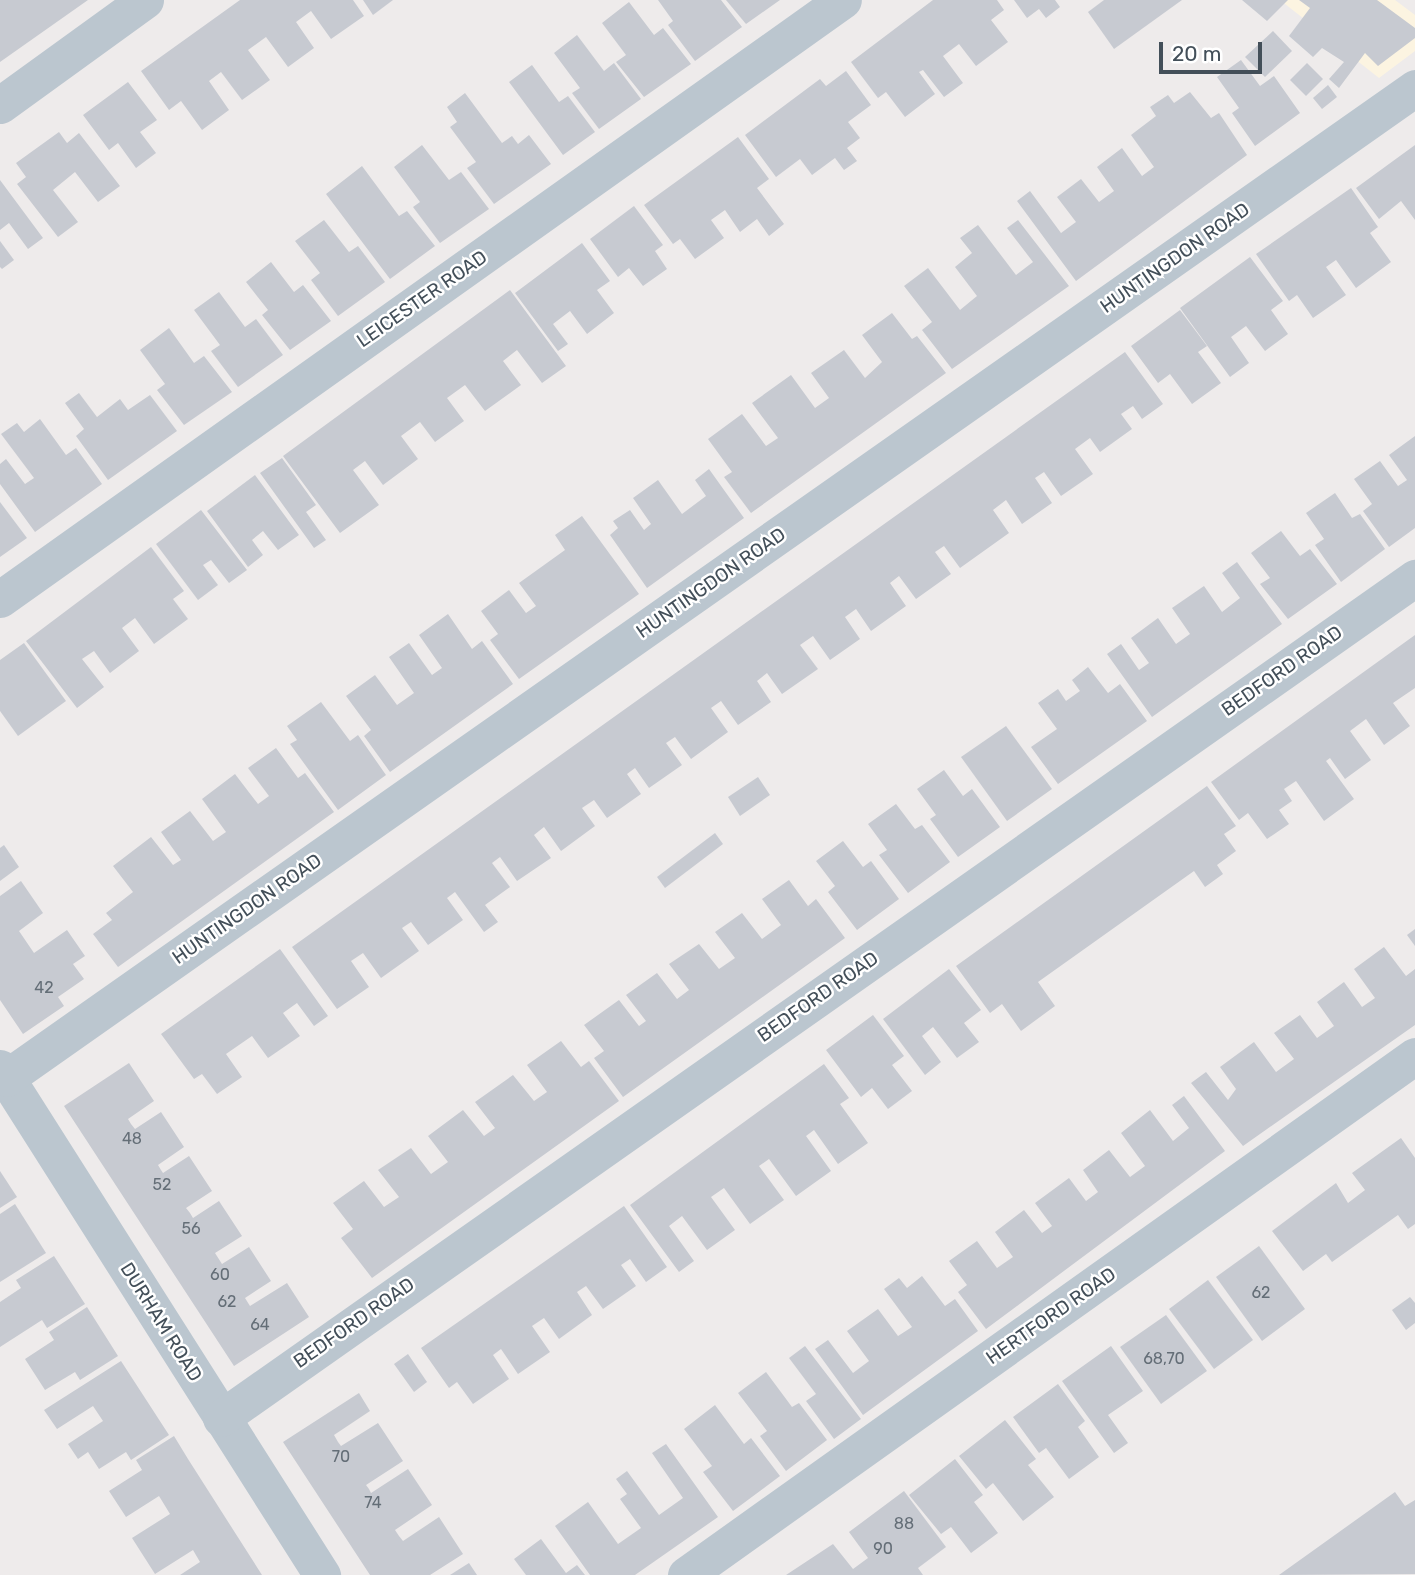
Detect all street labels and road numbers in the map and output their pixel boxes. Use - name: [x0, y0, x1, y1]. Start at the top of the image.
- street label: HUNTINGDON ROAD: [1096, 198, 1254, 318]
- street label: LEICESTER ROAD: [353, 246, 491, 352]
- street label: HUNTINGDON ROAD: [632, 523, 790, 643]
- street label: BEDFORD ROAD: [1217, 621, 1347, 721]
- street label: HUNTINGDON ROAD: [168, 849, 326, 969]
- street label: BEDFORD ROAD: [753, 947, 883, 1047]
- street label: DURHAM ROAD: [115, 1258, 207, 1386]
- street label: HERTFORD ROAD: [982, 1263, 1120, 1369]
- street label: BEDFORD ROAD: [289, 1273, 419, 1373]

